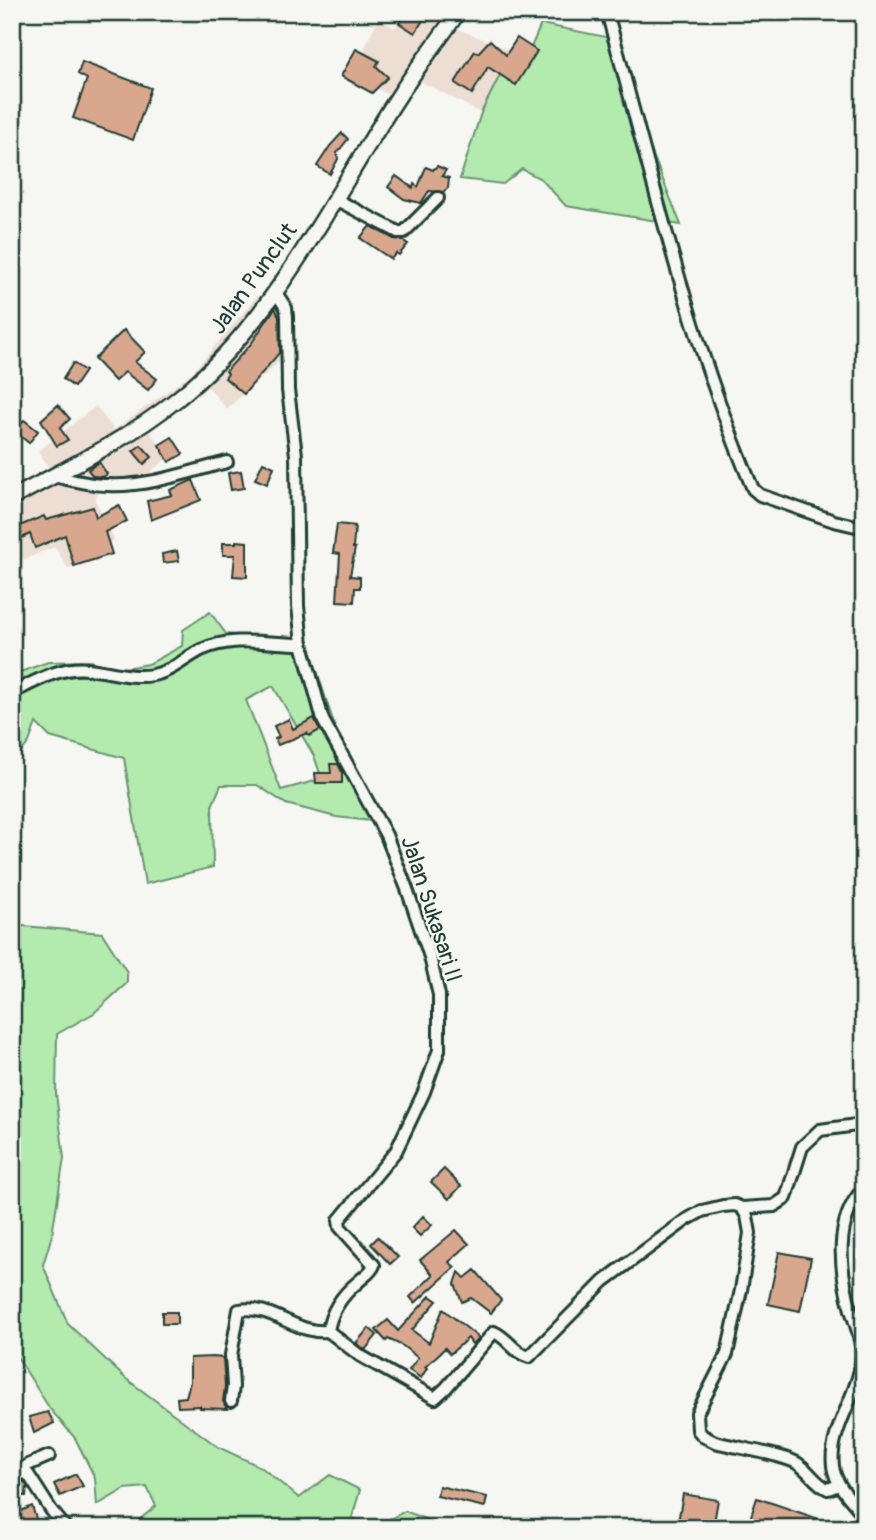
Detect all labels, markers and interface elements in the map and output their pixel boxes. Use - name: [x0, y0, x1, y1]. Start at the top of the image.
- street label: Jalan Punclut: [203, 216, 304, 340]
- street label: Jalan Sukasari II: [394, 833, 469, 986]

